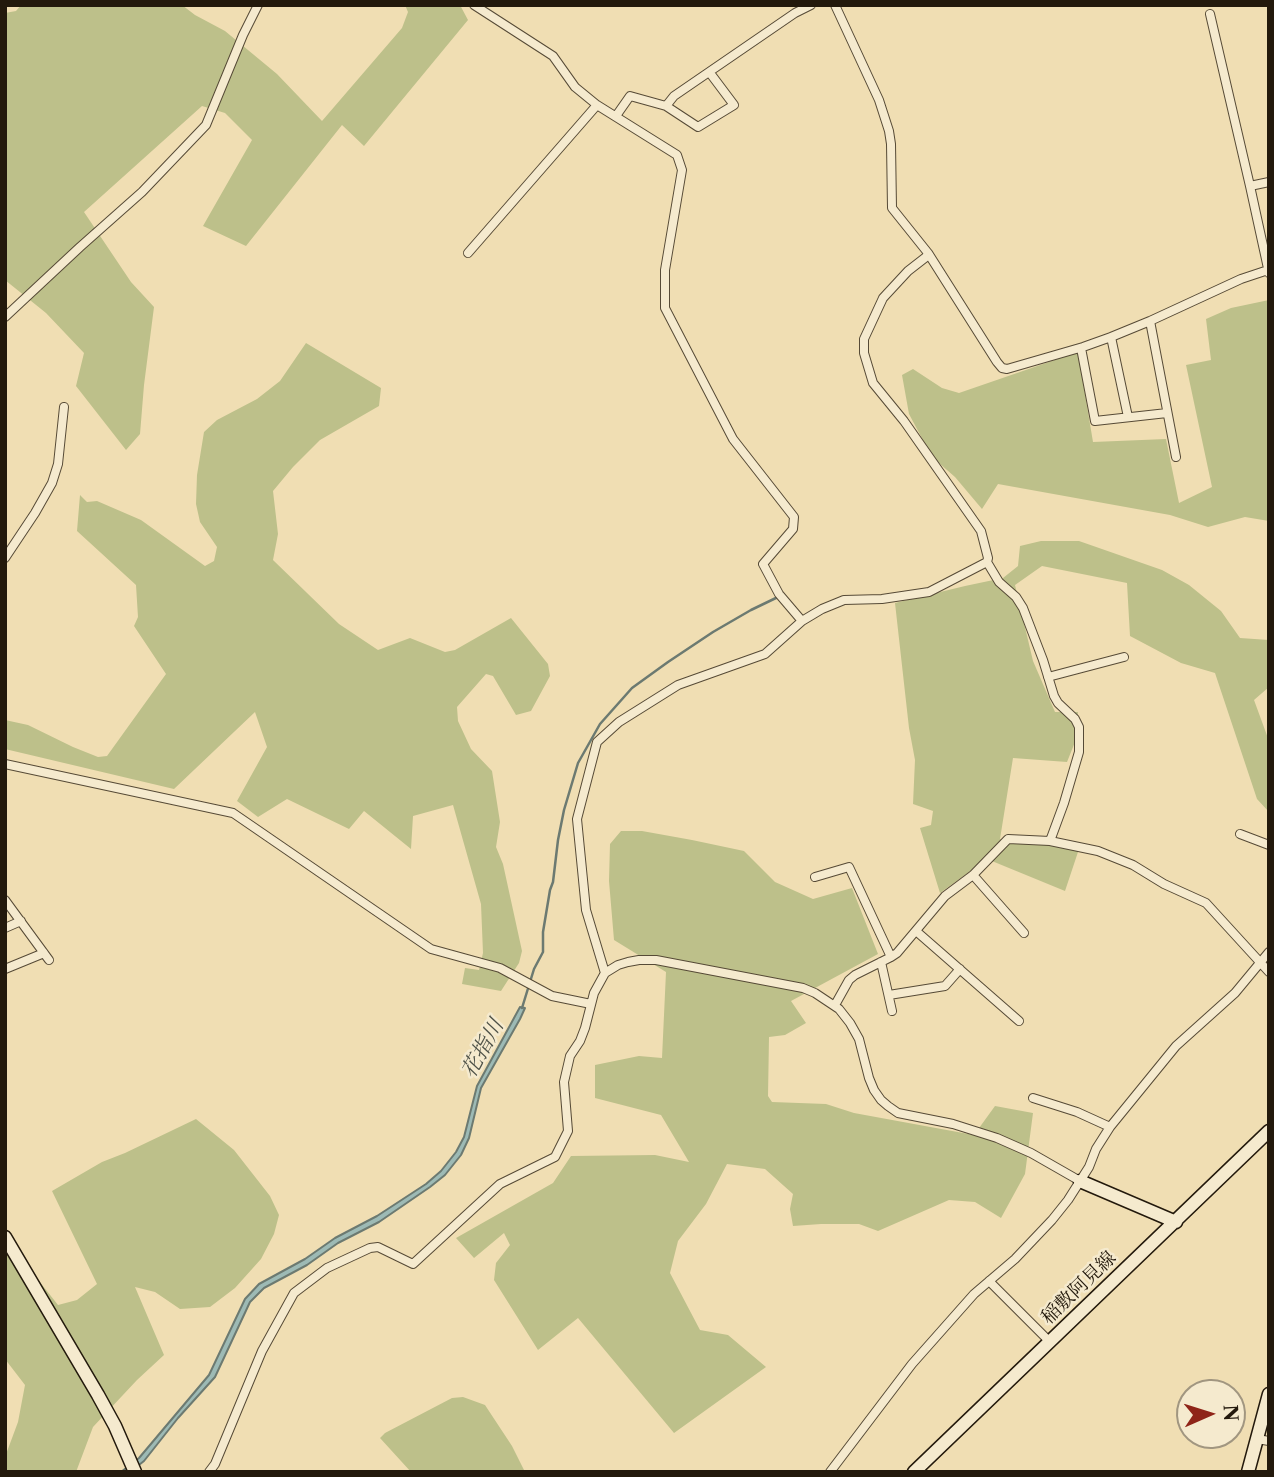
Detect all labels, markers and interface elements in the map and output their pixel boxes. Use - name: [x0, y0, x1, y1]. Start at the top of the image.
- water label: 花指川: [457, 1015, 509, 1083]
- street label: 稲敷阿見線: [1037, 1247, 1121, 1329]
- north arrow: [1176, 1379, 1246, 1449]
- text: N: [1219, 1404, 1242, 1422]

